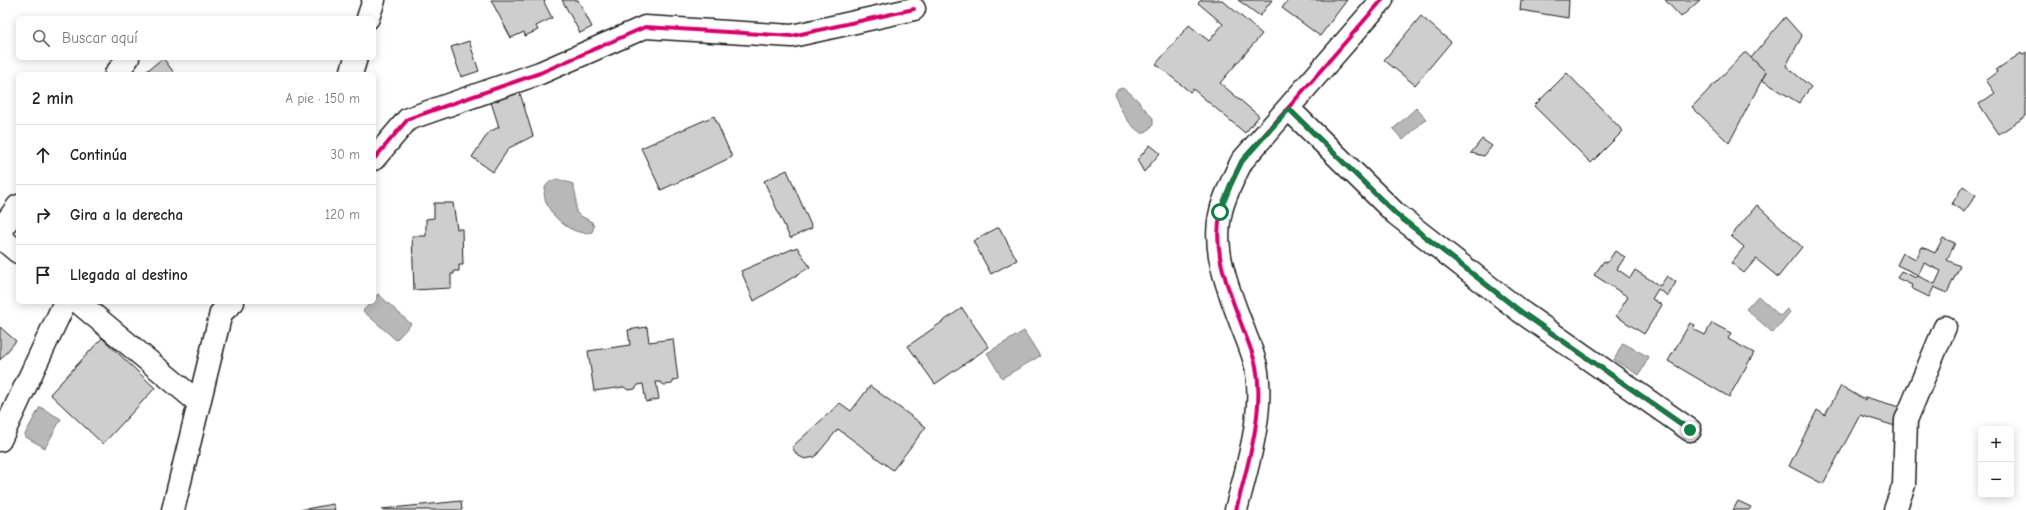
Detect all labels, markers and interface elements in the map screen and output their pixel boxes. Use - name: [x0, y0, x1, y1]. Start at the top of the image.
- search box: [16, 16, 376, 60]
- icon: search: [30, 27, 52, 49]
- text: Buscar aquí: [62, 29, 138, 47]
- text: 2 min: [32, 89, 73, 108]
- text: A pie · 150 m: [286, 91, 360, 106]
- icon: ahead: [32, 144, 54, 166]
- text: Continúa: [70, 146, 127, 164]
- text: 30 m: [330, 147, 360, 162]
- route start: [1211, 203, 1229, 221]
- icon: right: [32, 204, 54, 226]
- text: Gira a la derecha: [70, 206, 183, 224]
- text: 120 m: [325, 207, 360, 222]
- icon: arrive: [32, 264, 54, 286]
- text: Llegada al destino: [70, 266, 188, 284]
- route end: [1681, 421, 1699, 439]
- map controls: [1978, 426, 2014, 498]
- button: +: [1978, 426, 2014, 462]
- button: −: [1978, 462, 2014, 498]

